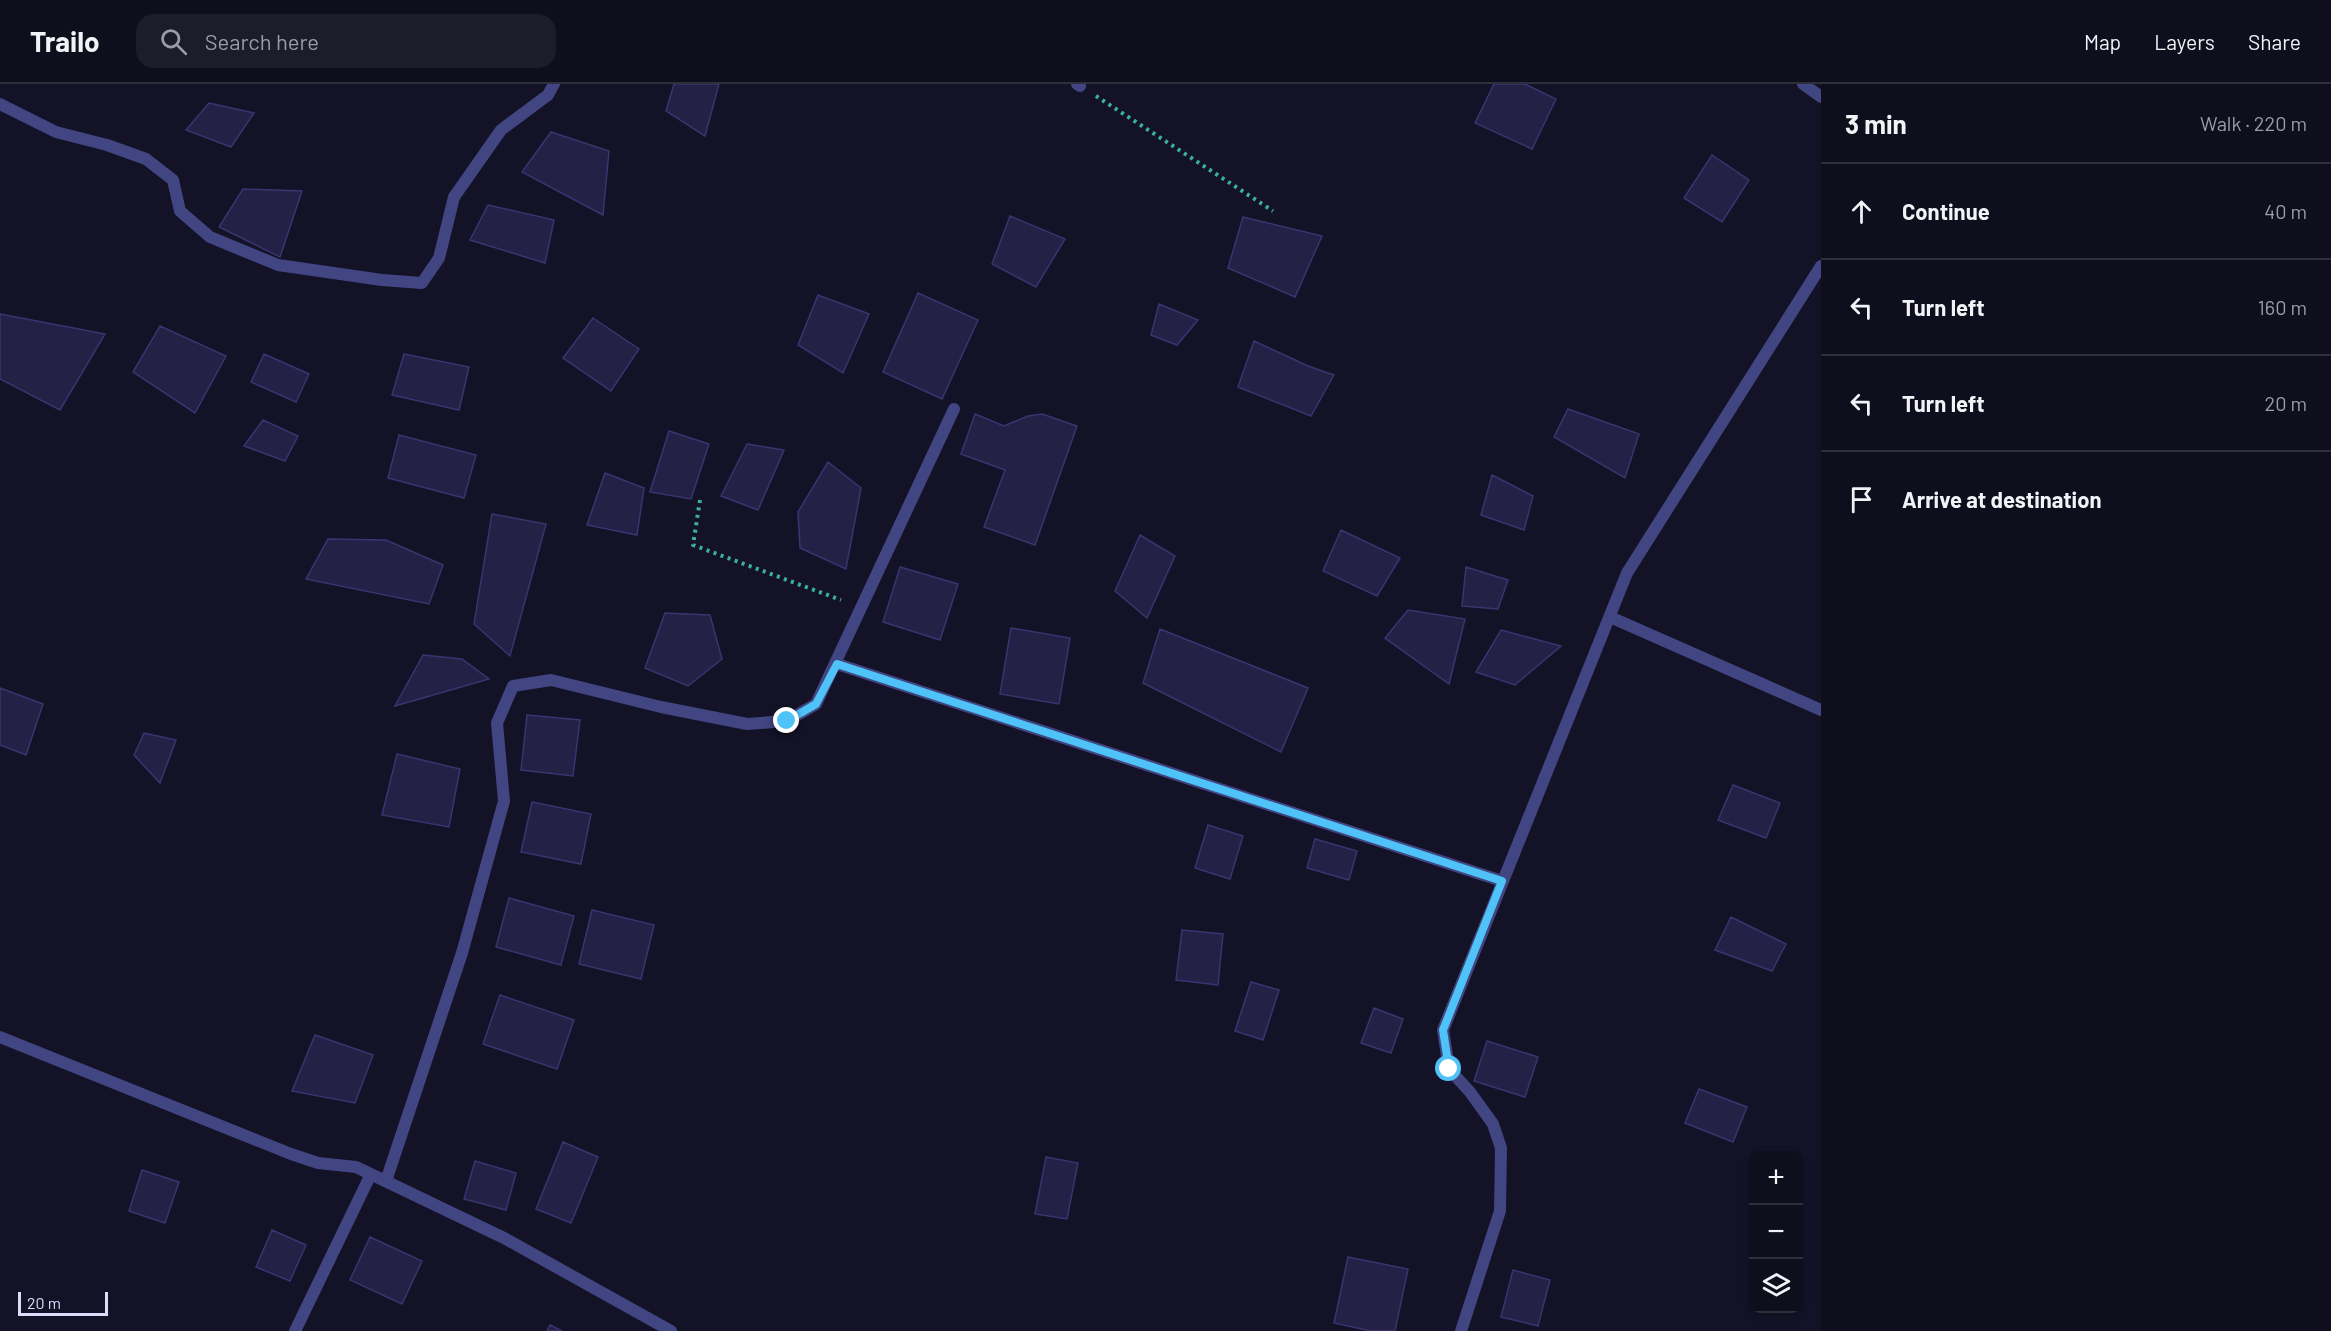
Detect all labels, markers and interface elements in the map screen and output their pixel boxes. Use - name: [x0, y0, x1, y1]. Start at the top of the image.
- search box: [136, 14, 556, 68]
- text: Trailo: [30, 24, 100, 58]
- icon: search: [157, 25, 190, 58]
- text: Search here: [205, 28, 319, 54]
- text: Map: [2084, 29, 2121, 54]
- text: Layers: [2154, 29, 2215, 54]
- text: Share: [2248, 29, 2301, 54]
- text: 3 min: [1845, 108, 1907, 139]
- text: Walk · 220 m: [2200, 111, 2307, 135]
- icon: ahead: [1845, 195, 1878, 228]
- text: Continue: [1902, 198, 1990, 224]
- text: 40 m: [2264, 199, 2307, 223]
- icon: left: [1845, 291, 1878, 324]
- text: Turn left: [1902, 294, 1985, 320]
- text: 160 m: [2258, 295, 2307, 319]
- icon: left: [1845, 387, 1878, 420]
- text: Turn left: [1902, 390, 1985, 416]
- text: 20 m: [2264, 391, 2307, 415]
- icon: arrive: [1845, 483, 1878, 516]
- text: Arrive at destination: [1902, 486, 2101, 512]
- route end: [773, 707, 799, 733]
- route start: [1435, 1055, 1461, 1081]
- map controls: [1749, 1151, 1803, 1313]
- button: +: [1749, 1151, 1803, 1205]
- button: −: [1749, 1205, 1803, 1259]
- button: layers: [1749, 1259, 1803, 1313]
- scale bar: [18, 1289, 108, 1316]
- text: 20 m: [27, 1293, 61, 1312]

